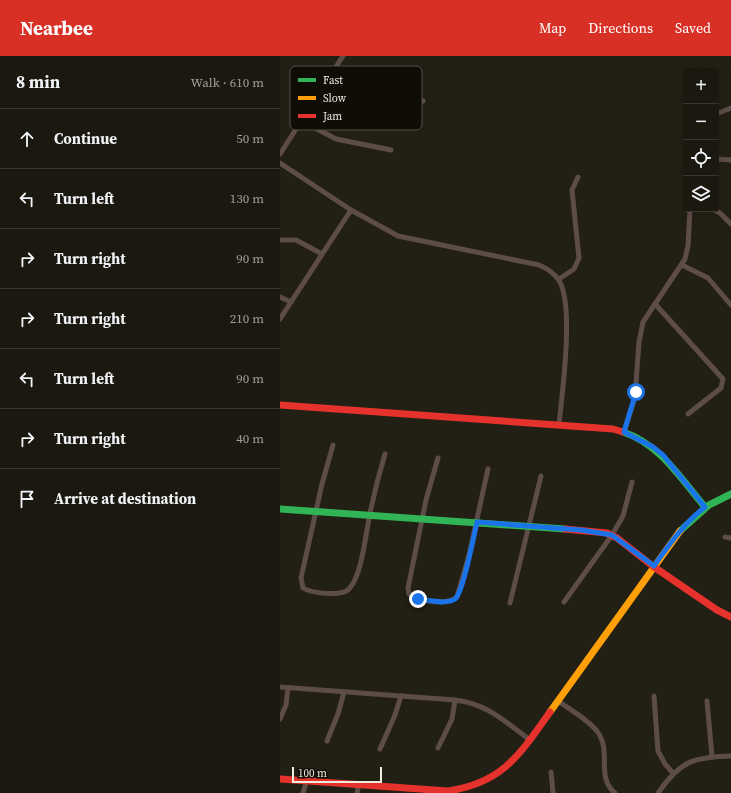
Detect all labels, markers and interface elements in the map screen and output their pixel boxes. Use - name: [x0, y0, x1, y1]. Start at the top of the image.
- text: Nearbee: [20, 15, 93, 41]
- text: Map: [539, 18, 566, 38]
- text: Directions: [588, 18, 653, 38]
- text: Saved: [675, 18, 711, 38]
- legend: [290, 66, 422, 130]
- map controls: [683, 68, 719, 212]
- button: +: [683, 68, 719, 104]
- text: 8 min: [16, 70, 60, 94]
- text: Fast: [323, 73, 343, 88]
- text: Walk · 610 m: [191, 74, 264, 91]
- text: Slow: [323, 91, 347, 106]
- button: −: [683, 104, 719, 140]
- text: Jam: [322, 109, 342, 124]
- icon: ahead: [16, 128, 38, 150]
- text: Continue: [54, 128, 117, 149]
- text: 50 m: [236, 130, 264, 147]
- button: locate: [683, 140, 719, 176]
- button: layers: [683, 176, 719, 212]
- icon: left: [16, 188, 38, 210]
- text: Turn left: [54, 188, 114, 209]
- text: 130 m: [230, 190, 264, 207]
- icon: right: [16, 248, 38, 270]
- text: Turn right: [54, 248, 126, 269]
- text: 90 m: [236, 250, 264, 267]
- icon: right: [16, 308, 38, 330]
- text: Turn right: [54, 308, 126, 329]
- text: 210 m: [230, 310, 264, 327]
- icon: left: [16, 368, 38, 390]
- text: Turn left: [54, 368, 114, 389]
- text: 90 m: [236, 370, 264, 387]
- route start: [627, 383, 645, 401]
- icon: right: [16, 428, 38, 450]
- text: Turn right: [54, 428, 126, 449]
- text: 40 m: [236, 430, 264, 447]
- icon: arrive: [16, 488, 38, 510]
- text: Arrive at destination: [54, 488, 196, 509]
- route end: [409, 590, 427, 608]
- scale bar: [292, 765, 382, 784]
- text: 100 m: [298, 766, 327, 781]

